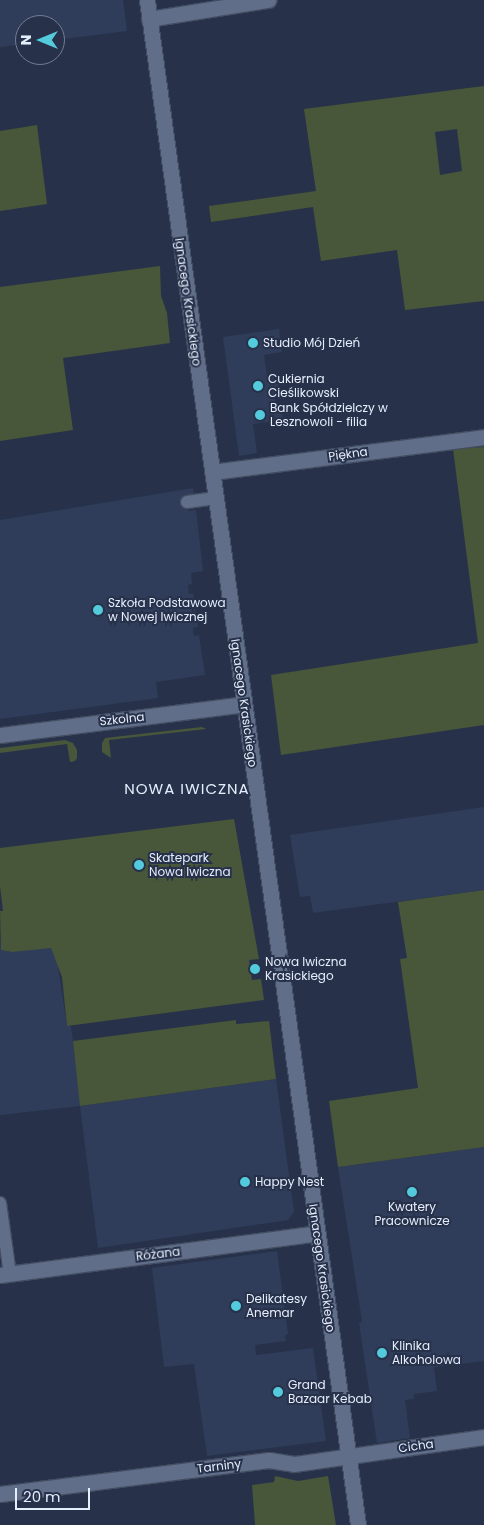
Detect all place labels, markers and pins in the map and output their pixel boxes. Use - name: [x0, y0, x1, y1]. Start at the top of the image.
- place label: Studio Mój Dzień: [263, 336, 360, 350]
- marker: Studio Mój Dzień: [247, 337, 259, 349]
- place label: Cukiernia Cieślikowski: [268, 372, 339, 400]
- marker: Cukiernia Cieślikowski: [252, 380, 264, 392]
- place label: Bank Spółdzielczy w Lesznowoli - filia: [270, 401, 388, 429]
- marker: Bank Spółdzielczy w Lesznowoli - filia: [254, 409, 266, 421]
- place label: Szkoła Podstawowa w Nowej Iwicznej: [108, 596, 226, 624]
- marker: Szkoła Podstawowa w Nowej Iwicznej: [92, 604, 104, 616]
- place label: Skatepark Nowa Iwiczna: [149, 851, 231, 879]
- marker: Skatepark Nowa Iwiczna: [133, 859, 145, 871]
- place label: Nowa Iwiczna Krasickiego: [265, 955, 347, 983]
- marker: Nowa Iwiczna Krasickiego: [249, 963, 261, 975]
- place label: Happy Nest: [255, 1175, 324, 1189]
- marker: Happy Nest: [239, 1176, 251, 1188]
- marker: Kwatery Pracownicze: [406, 1186, 418, 1198]
- place label: Kwatery Pracownicze: [374, 1200, 450, 1228]
- place label: Delikatesy Anemar: [246, 1292, 307, 1320]
- marker: Delikatesy Anemar: [230, 1300, 242, 1312]
- place label: Klinika Alkoholowa: [392, 1339, 461, 1367]
- marker: Klinika Alkoholowa: [376, 1347, 388, 1359]
- place label: Grand Bazaar Kebab: [288, 1378, 372, 1406]
- marker: Grand Bazaar Kebab: [272, 1386, 284, 1398]

